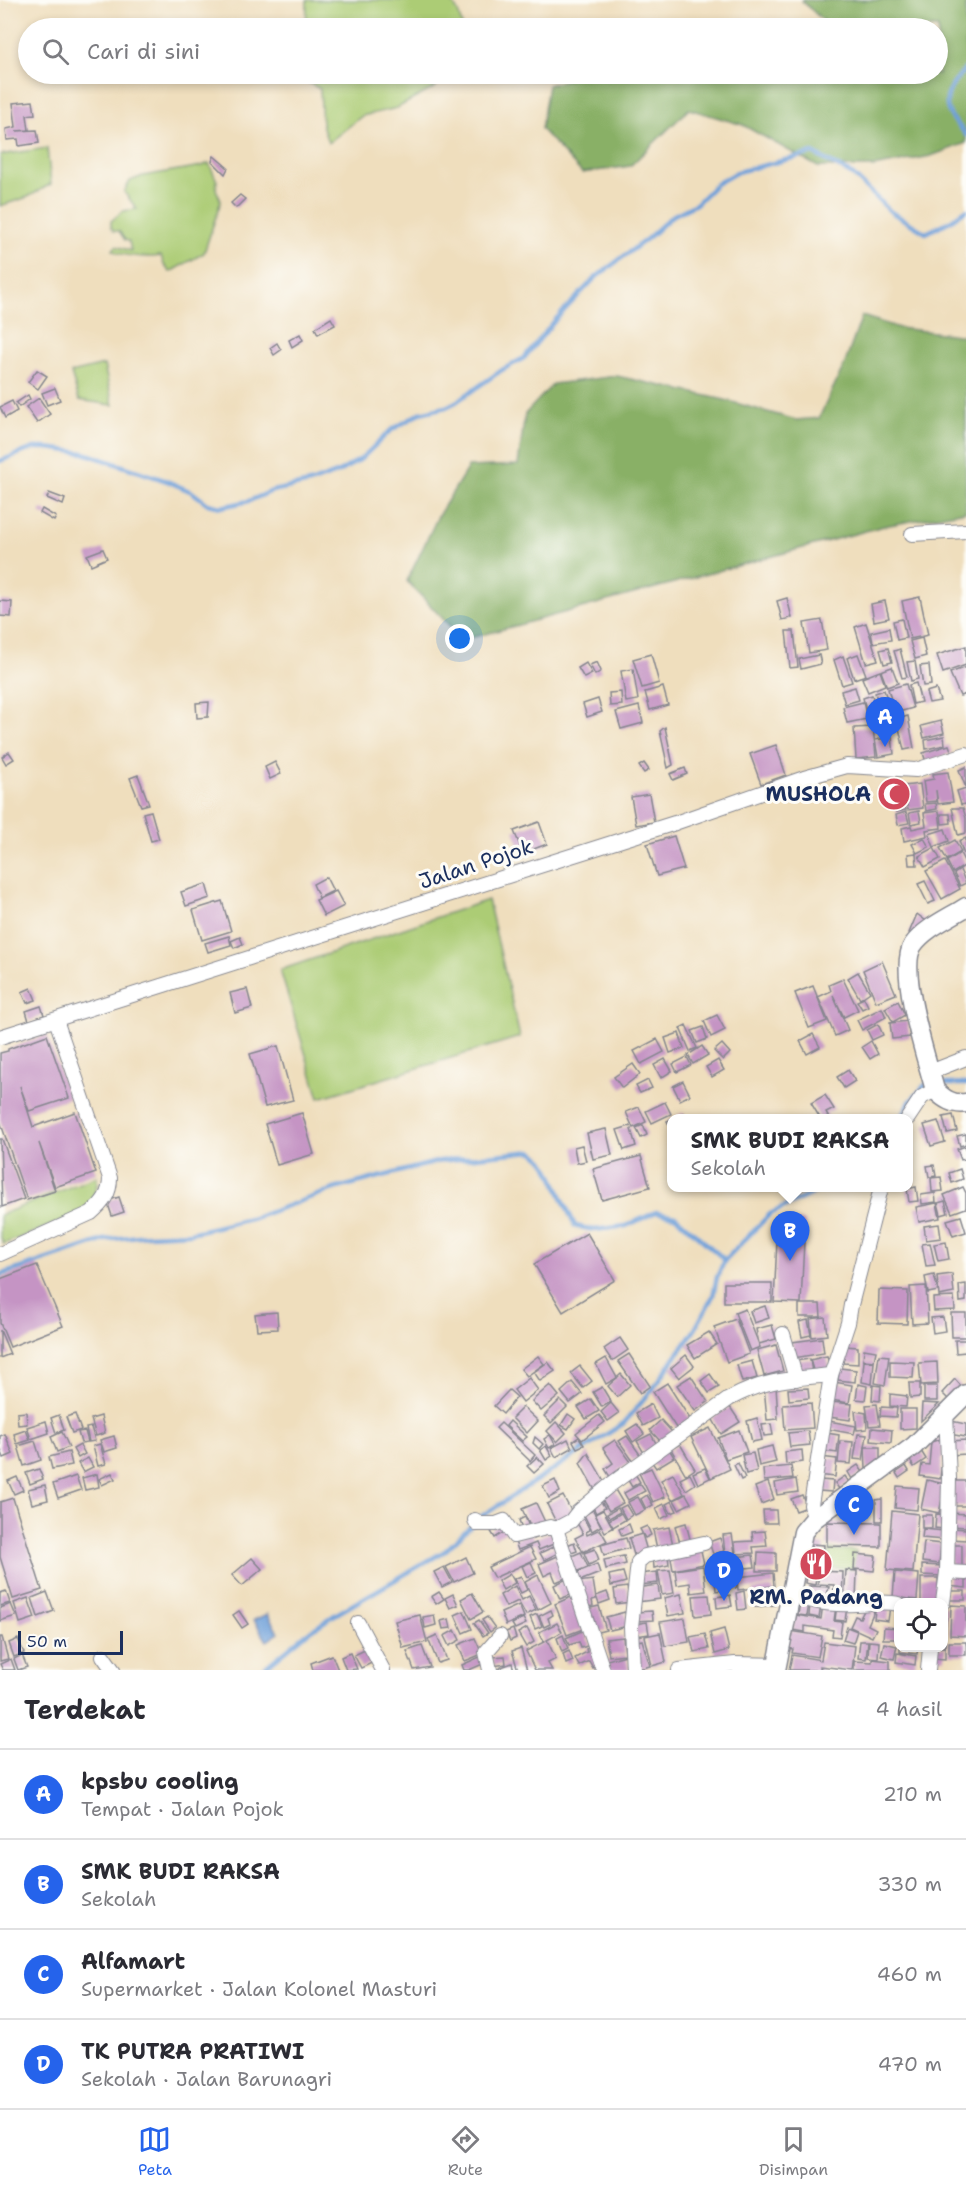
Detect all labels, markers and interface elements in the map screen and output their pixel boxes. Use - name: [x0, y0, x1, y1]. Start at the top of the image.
- search box: [18, 18, 948, 84]
- icon: search: [39, 35, 72, 68]
- text: Cari di sini: [87, 37, 200, 66]
- your location: [445, 624, 474, 653]
- pin: A: [866, 698, 904, 747]
- mosque icon: MUSHOLA: [876, 776, 912, 812]
- place label: MUSHOLA: [766, 780, 871, 808]
- street label: Jalan Pojok: [415, 832, 537, 896]
- popup: [667, 1114, 913, 1192]
- text: SMK BUDI RAKSA: [691, 1126, 889, 1155]
- text: Sekolah: [691, 1155, 766, 1181]
- pin: B: [770, 1212, 810, 1261]
- pin: C: [834, 1486, 874, 1535]
- restaurant icon: RM. Padang: [798, 1546, 834, 1582]
- pin: D: [704, 1552, 744, 1601]
- place label: RM. Padang: [749, 1583, 883, 1611]
- map controls: [894, 1598, 948, 1652]
- button: locate: [894, 1598, 948, 1652]
- scale bar: [18, 1628, 123, 1656]
- text: 50 m: [27, 1631, 67, 1652]
- text: Terdekat: [24, 1692, 146, 1727]
- text: 4 hasil: [876, 1696, 942, 1722]
- text: kpsbu cooling: [81, 1767, 238, 1796]
- text: A: [36, 1781, 51, 1807]
- text: 210 m: [883, 1781, 942, 1807]
- text: Tempat · Jalan Pojok: [81, 1796, 284, 1822]
- text: SMK BUDI RAKSA: [81, 1857, 280, 1886]
- text: B: [37, 1871, 50, 1897]
- text: 330 m: [878, 1871, 942, 1897]
- text: Sekolah: [81, 1886, 156, 1912]
- text: Alfamart: [81, 1947, 185, 1976]
- text: C: [37, 1961, 50, 1987]
- text: 460 m: [877, 1961, 942, 1987]
- text: Supermarket · Jalan Kolonel Masturi: [81, 1976, 437, 2002]
- text: TK PUTRA PRATIWI: [81, 2037, 304, 2066]
- text: D: [36, 2051, 51, 2077]
- text: 470 m: [878, 2051, 942, 2077]
- text: Sekolah · Jalan Barunagri: [81, 2066, 332, 2092]
- tab: Peta: [138, 2123, 172, 2180]
- tab: Rute: [448, 2123, 483, 2180]
- tab: Disimpan: [759, 2123, 828, 2180]

